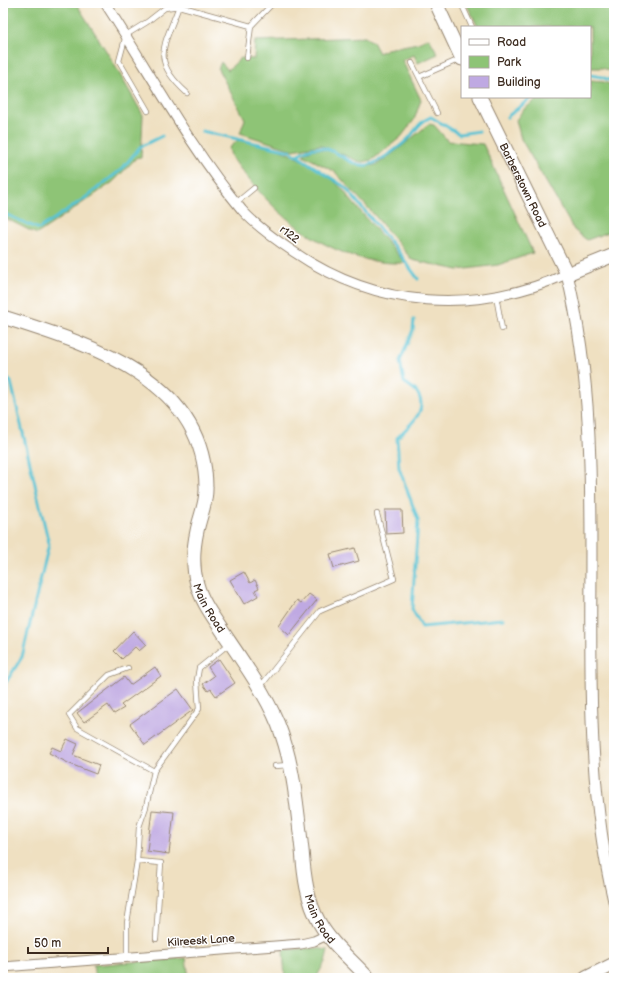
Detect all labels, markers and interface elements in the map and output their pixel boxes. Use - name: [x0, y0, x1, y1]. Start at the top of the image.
- legend: [461, 26, 591, 98]
- text: Road: [497, 35, 526, 50]
- text: Park: [497, 55, 521, 70]
- text: Building: [497, 75, 541, 90]
- street label: Barberstown Road: [497, 141, 549, 230]
- street label: r122: [277, 223, 302, 246]
- street label: Main Road: [190, 582, 228, 635]
- street label: Main Road: [302, 893, 338, 946]
- scale bar: [28, 929, 108, 955]
- street label: Kilreesk Lane: [167, 932, 236, 949]
- text: 50 m: [34, 936, 61, 951]

